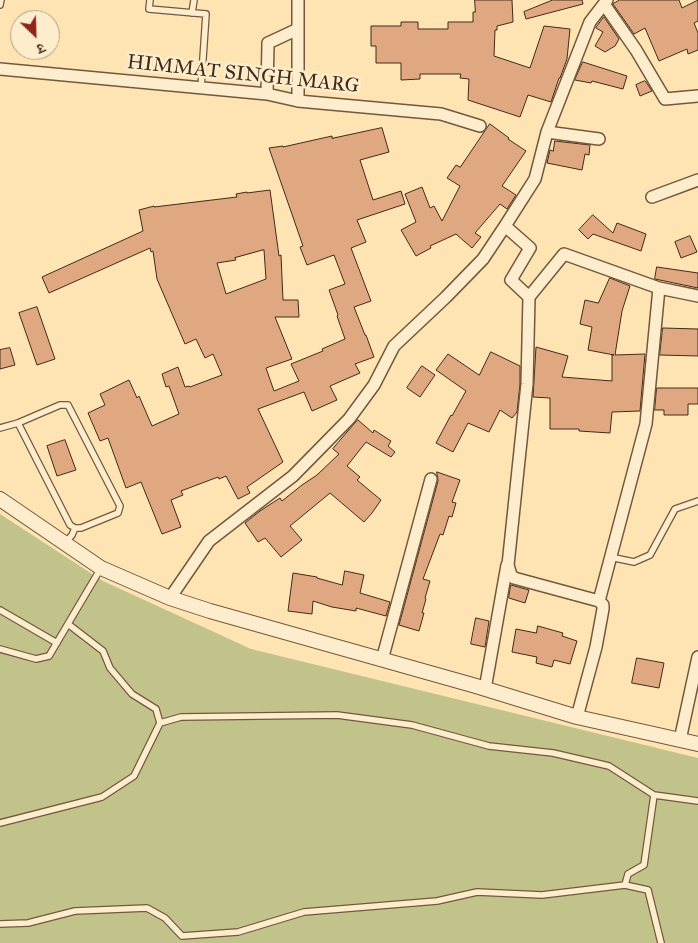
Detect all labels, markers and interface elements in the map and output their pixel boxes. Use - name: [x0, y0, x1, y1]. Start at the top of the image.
- north arrow: [10, 10, 60, 60]
- text: उ: [34, 39, 48, 57]
- street label: HIMMAT SINGH MARG: [126, 51, 360, 99]

